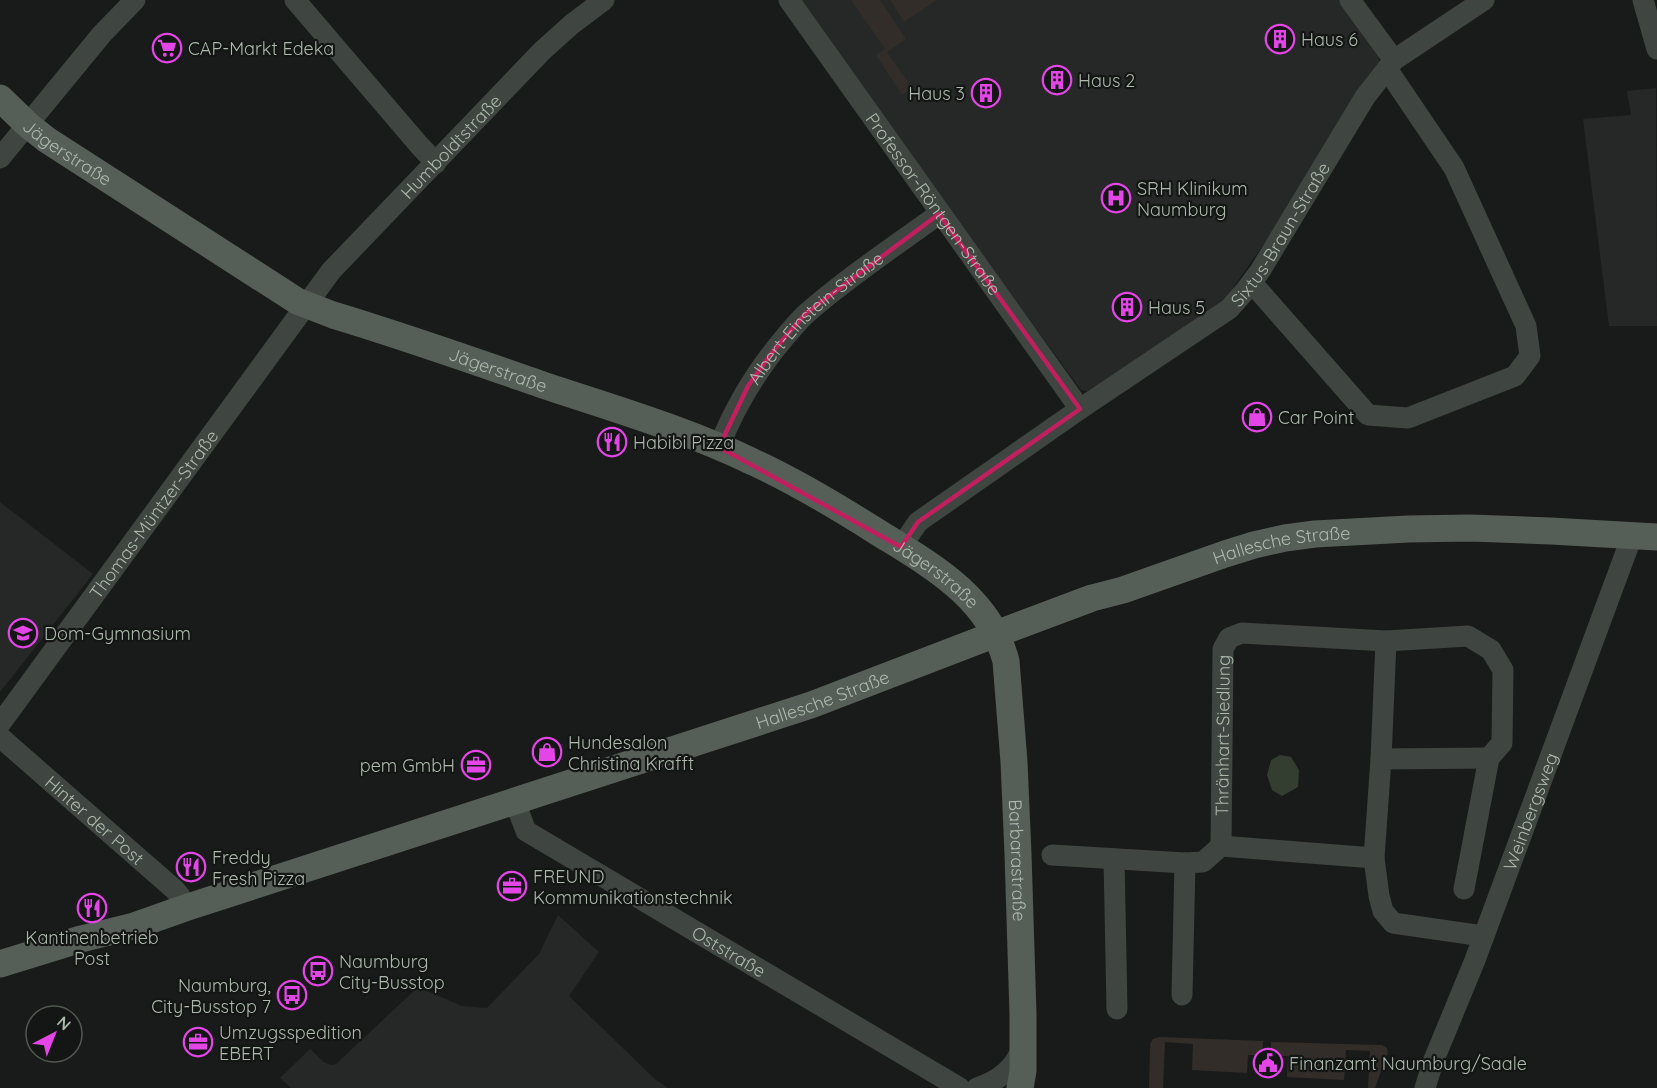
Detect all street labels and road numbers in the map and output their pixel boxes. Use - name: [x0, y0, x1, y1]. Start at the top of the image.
- street label: Humboldtstraße: [395, 89, 506, 203]
- street label: Professor-Röntgen-Straße: [861, 108, 1007, 299]
- street label: Jägerstraße: [18, 114, 116, 190]
- street label: Sixtus-Braun-Straße: [1225, 158, 1335, 311]
- street label: Albert-Einstein-Straße: [742, 246, 888, 388]
- street label: Jägerstraße: [446, 342, 550, 397]
- street label: Thomas-Müntzer-Straße: [84, 425, 223, 603]
- street label: Hallesche Straße: [1209, 521, 1351, 569]
- street label: Jägerstraße: [889, 533, 984, 613]
- street label: Thränhart-Siedlung: [1210, 655, 1234, 816]
- street label: Hallesche Straße: [753, 665, 892, 734]
- street label: Weinbergsweg: [1498, 749, 1562, 873]
- street label: Hinter der Post: [41, 770, 149, 869]
- street label: Barbarastraße: [1004, 799, 1032, 922]
- street label: Oststraße: [688, 920, 770, 982]

